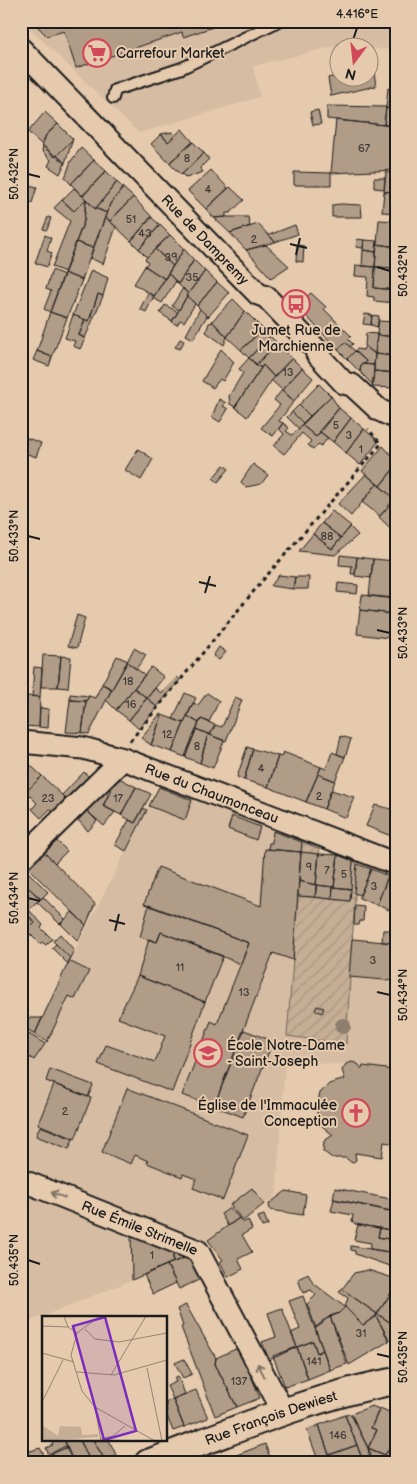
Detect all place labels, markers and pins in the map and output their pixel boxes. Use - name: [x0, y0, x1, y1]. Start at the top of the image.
- supermarket icon: Carrefour Market: [82, 38, 112, 68]
- place label: Carrefour Market: [116, 45, 225, 62]
- bus stop icon: Jumet Rue de Marchienne: [281, 289, 311, 319]
- place label: Jumet Rue de Marchienne: [251, 322, 341, 355]
- place label: École Notre-Dame - Saint-Joseph: [227, 1036, 345, 1070]
- school or university icon: École Notre-Dame - Saint-Joseph: [193, 1038, 223, 1068]
- place label: Église de l'Immaculée Conception: [198, 1096, 337, 1130]
- church icon: Église de l'Immaculée Conception: [341, 1098, 371, 1128]

